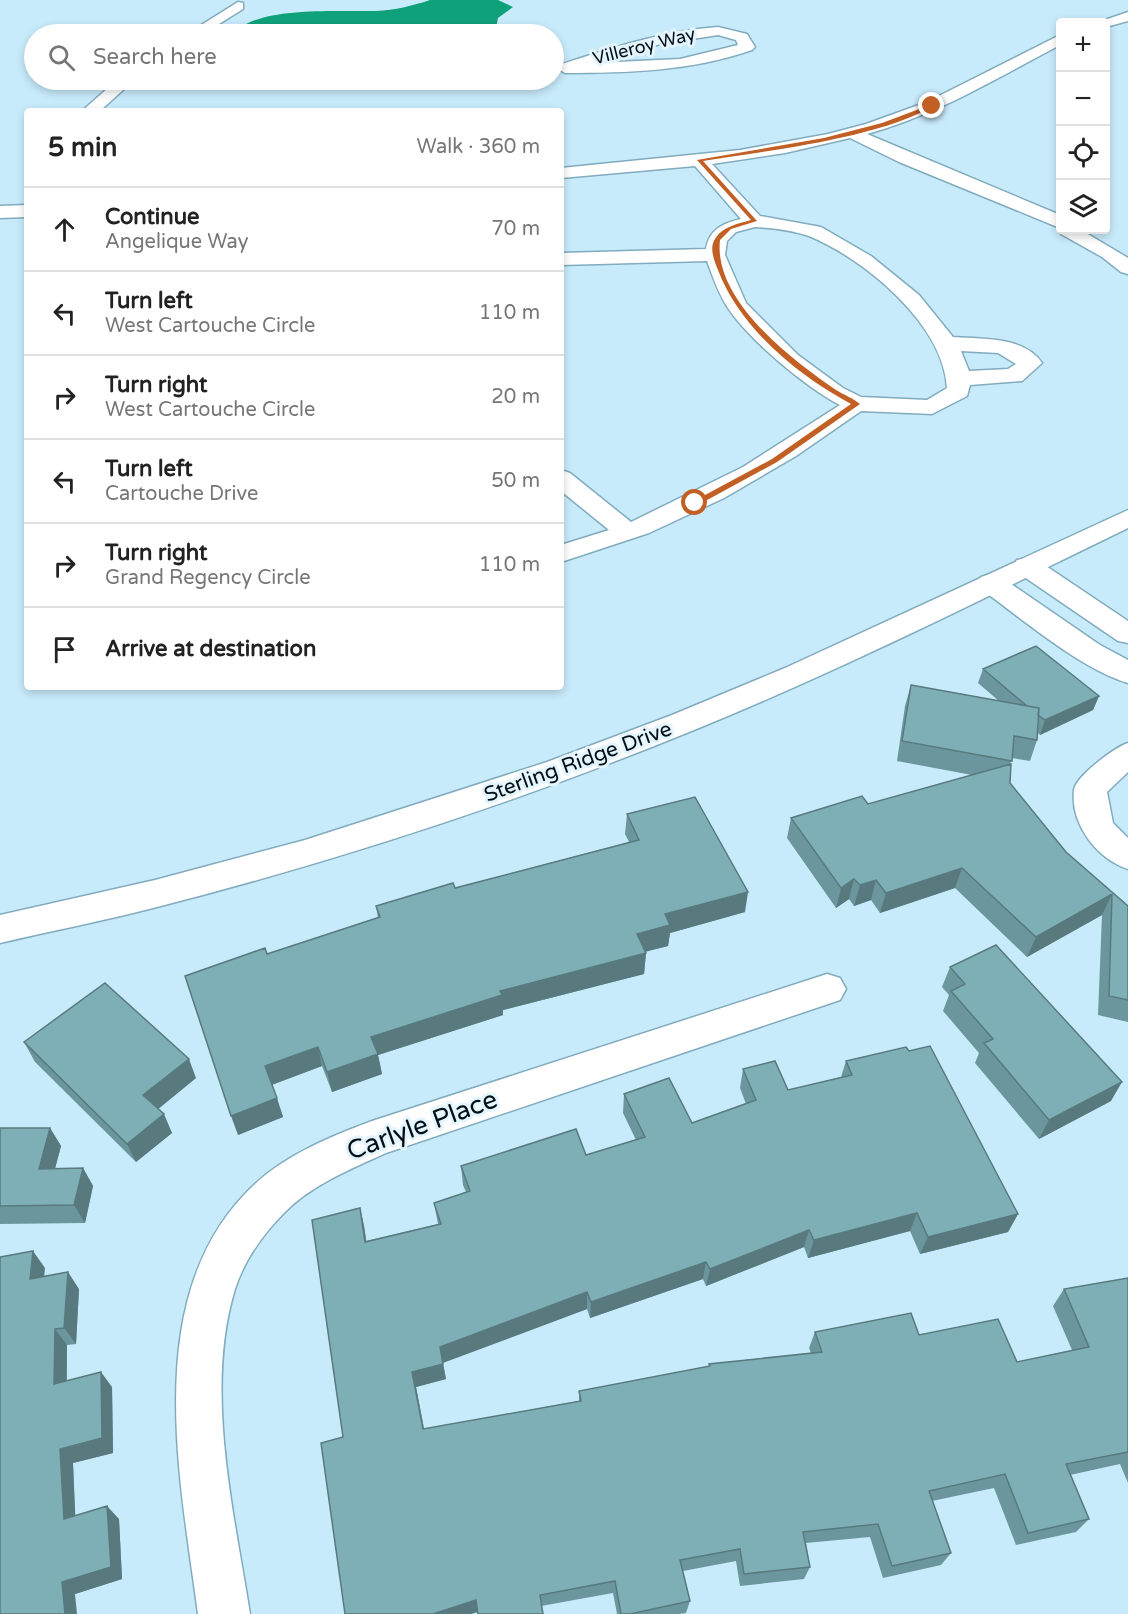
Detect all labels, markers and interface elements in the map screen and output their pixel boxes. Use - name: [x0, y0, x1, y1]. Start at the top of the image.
- map controls: [1056, 18, 1110, 234]
- button: +: [1056, 18, 1110, 72]
- street label: Villeroy Way: [590, 23, 698, 69]
- search box: [24, 24, 564, 90]
- icon: search: [45, 41, 78, 74]
- text: Search here: [93, 44, 217, 70]
- button: −: [1056, 72, 1110, 126]
- route end: [918, 92, 944, 118]
- button: locate: [1056, 126, 1110, 180]
- text: 5 min: [48, 132, 117, 163]
- text: Walk · 360 m: [417, 135, 540, 159]
- button: layers: [1056, 180, 1110, 234]
- text: Continue: [105, 204, 200, 230]
- icon: ahead: [48, 213, 81, 246]
- text: 70 m: [491, 217, 540, 241]
- text: Angelique Way: [105, 230, 248, 254]
- text: Turn left: [105, 288, 193, 314]
- icon: left: [48, 297, 81, 330]
- text: 110 m: [479, 301, 540, 325]
- text: West Cartouche Circle: [105, 314, 315, 338]
- text: Turn right: [105, 372, 207, 398]
- icon: right: [48, 381, 81, 414]
- text: 20 m: [491, 385, 540, 409]
- text: West Cartouche Circle: [105, 398, 315, 422]
- text: Turn left: [105, 456, 193, 482]
- icon: left: [48, 465, 81, 498]
- text: 50 m: [491, 469, 540, 493]
- text: Cartouche Drive: [105, 482, 258, 506]
- route start: [681, 489, 707, 515]
- text: Turn right: [105, 540, 207, 566]
- icon: right: [48, 549, 81, 582]
- text: 110 m: [479, 553, 540, 577]
- text: Grand Regency Circle: [105, 566, 311, 590]
- icon: arrive: [48, 633, 81, 666]
- text: Arrive at destination: [105, 636, 316, 662]
- street label: Sterling Ridge Drive: [481, 716, 675, 808]
- street label: Carlyle Place: [343, 1083, 501, 1167]

